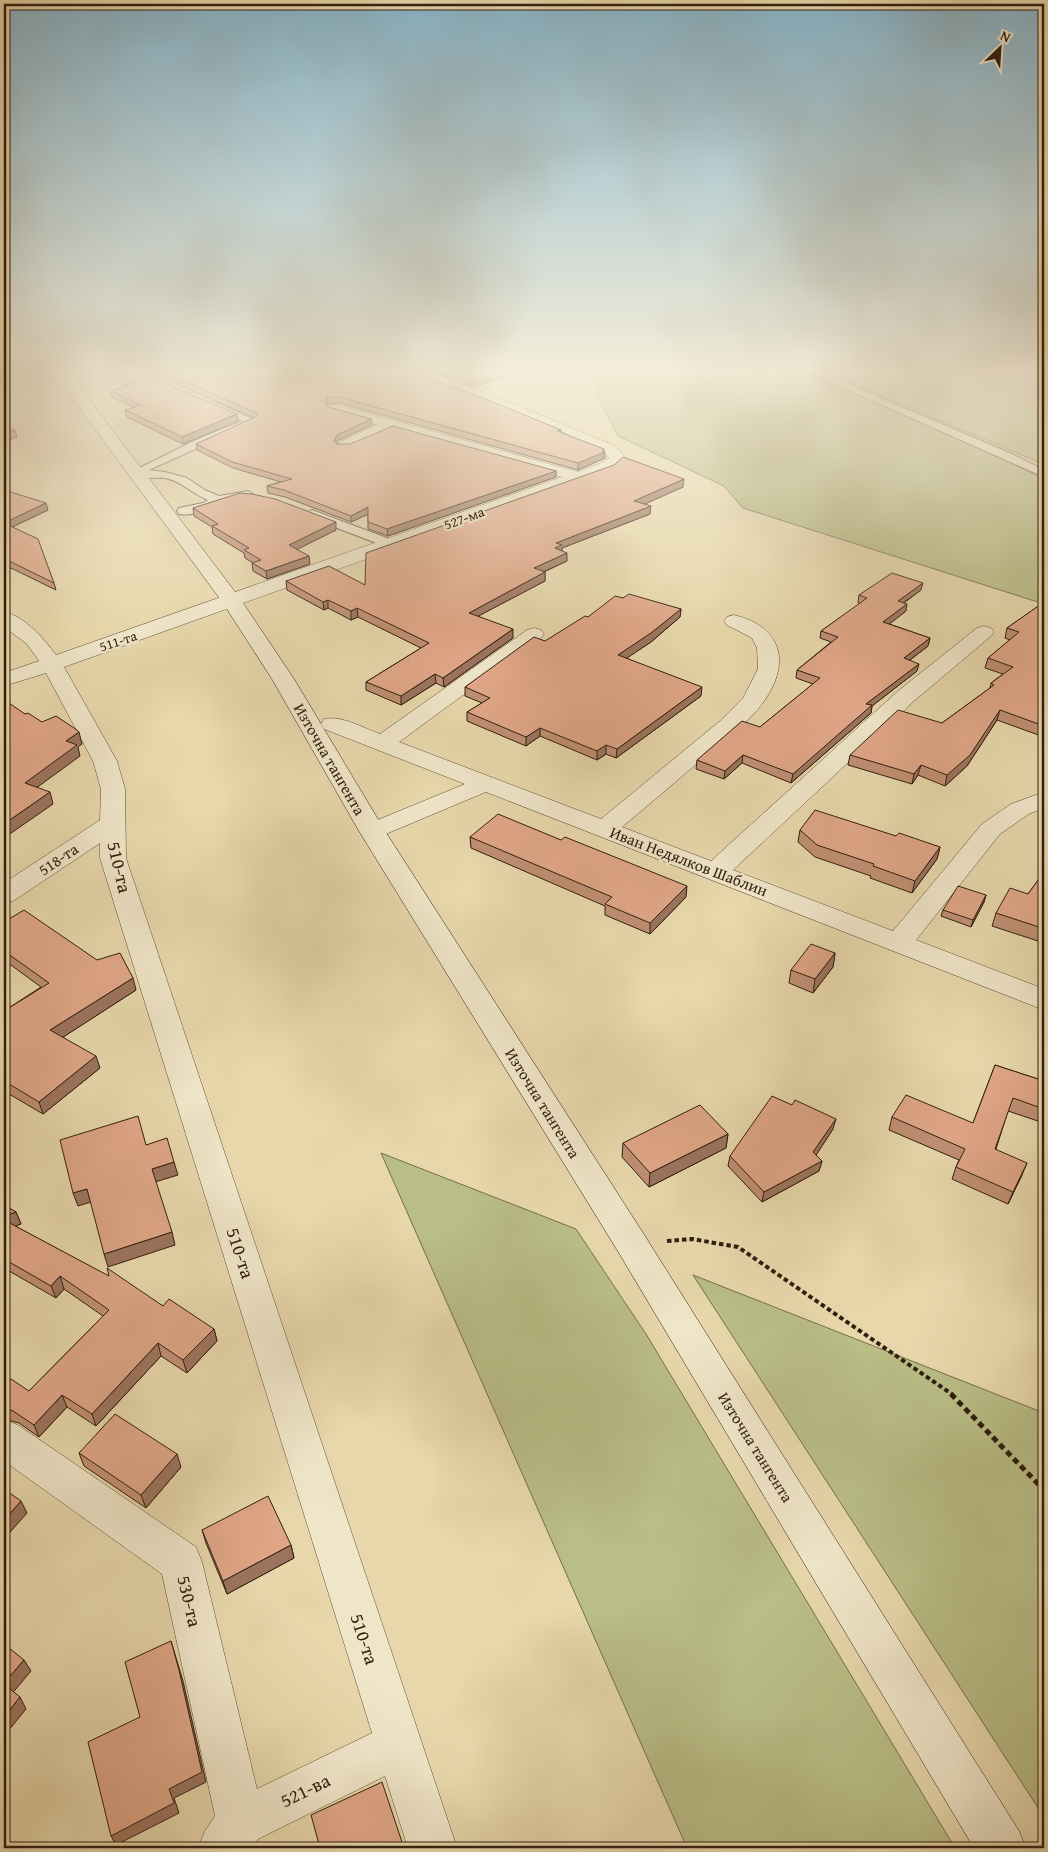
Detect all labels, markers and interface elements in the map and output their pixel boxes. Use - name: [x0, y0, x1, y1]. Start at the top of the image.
- north arrow: [976, 22, 1026, 72]
- text: N: [997, 25, 1015, 48]
- street label: 527-ма: [441, 501, 487, 535]
- street label: 511-та: [97, 625, 140, 656]
- street label: Източна тангента: [288, 698, 372, 820]
- street label: Иван Недялков Шаблин: [607, 820, 771, 902]
- street label: 518-та: [33, 837, 83, 881]
- street label: 510-та: [100, 838, 140, 896]
- street label: Източна тангента: [499, 1043, 587, 1163]
- street label: 510-та: [220, 1224, 262, 1282]
- street label: Източна тангента: [712, 1387, 800, 1507]
- street label: 530-та: [170, 1572, 210, 1630]
- street label: 510-та: [344, 1610, 386, 1668]
- street label: 521-ва: [275, 1766, 335, 1814]

